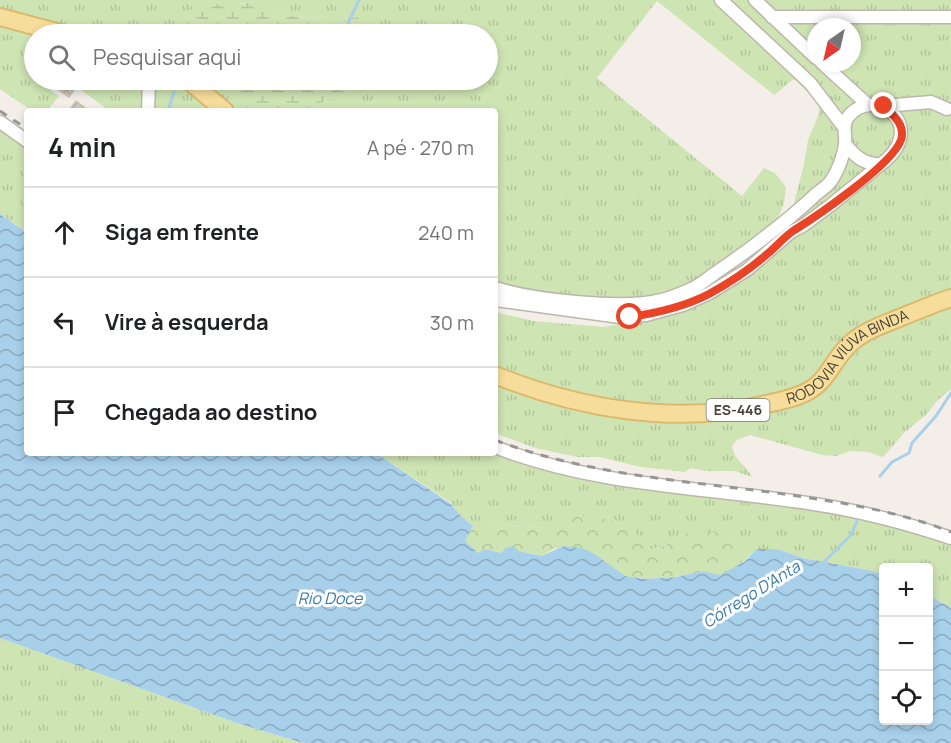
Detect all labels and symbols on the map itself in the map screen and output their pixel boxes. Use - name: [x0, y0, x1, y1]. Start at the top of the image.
- north arrow: [807, 18, 861, 72]
- route end: [870, 92, 896, 118]
- route start: [616, 303, 642, 329]
- street label: RODOVIA VIÚVA BINDA: [784, 304, 912, 409]
- road number: ES-446: [706, 399, 770, 421]
- water label: Córrego D'Anta: [698, 555, 805, 633]
- water label: Rio Doce: [298, 587, 364, 609]

